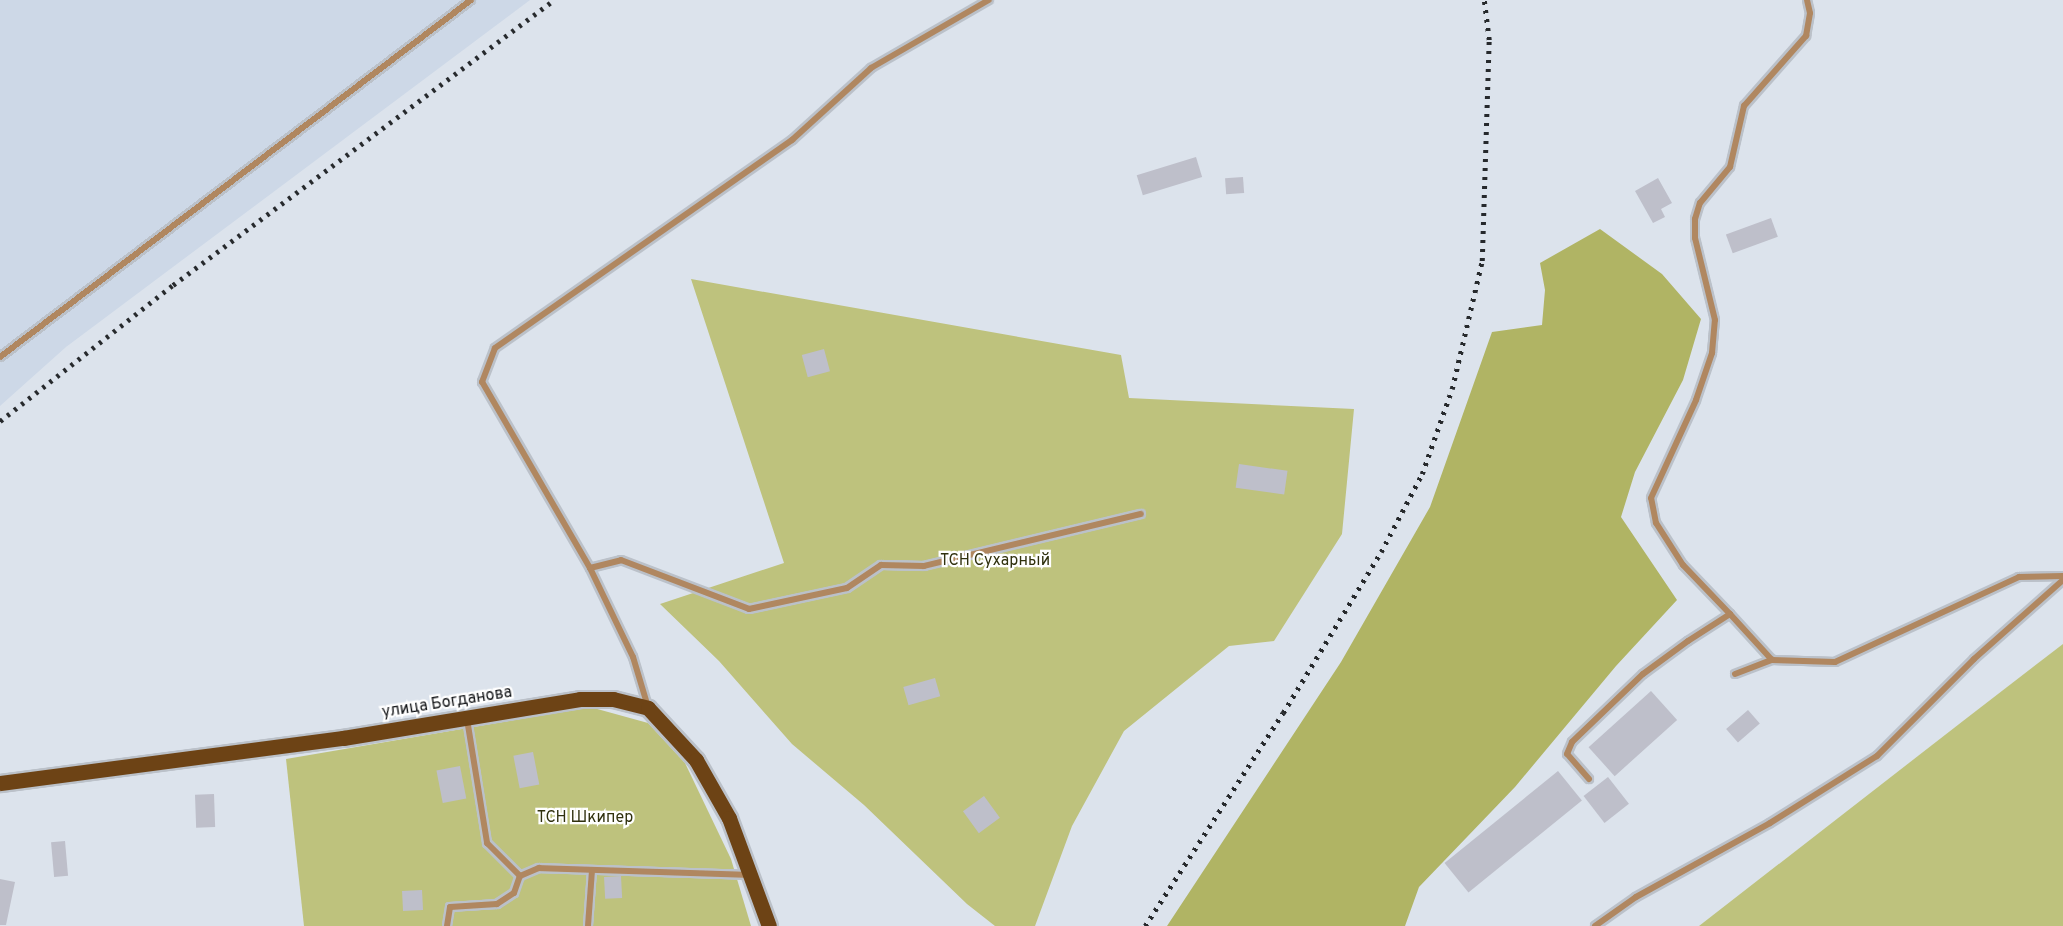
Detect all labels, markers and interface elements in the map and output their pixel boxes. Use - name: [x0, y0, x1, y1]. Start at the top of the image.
- park label: ТСН Сухарный: [940, 551, 1050, 571]
- street label: улица Богданова: [381, 683, 513, 723]
- park label: ТСН Шкипер: [537, 808, 633, 828]

